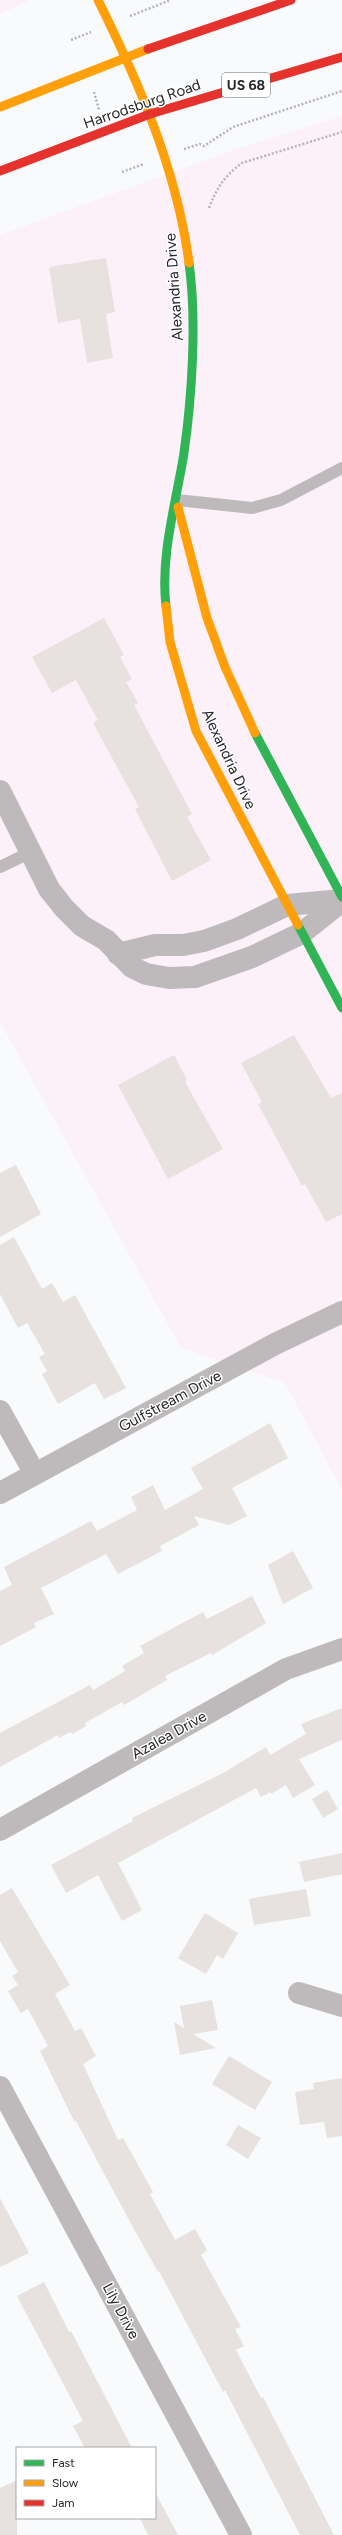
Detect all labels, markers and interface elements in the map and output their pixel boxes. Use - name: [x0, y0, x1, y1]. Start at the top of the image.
- road number: US 68: [222, 73, 270, 97]
- street label: Harrodsburg Road: [81, 75, 203, 133]
- street label: Alexandria Drive: [161, 232, 187, 342]
- street label: Alexandria Drive: [198, 706, 260, 812]
- street label: Gulfstream Drive: [116, 1366, 224, 1436]
- street label: Azalea Drive: [128, 1707, 210, 1763]
- street label: Lily Drive: [99, 2280, 143, 2342]
- legend: [16, 2447, 156, 2519]
- text: Fast: [52, 2456, 75, 2470]
- text: Slow: [52, 2476, 79, 2490]
- text: Jam: [52, 2496, 75, 2510]

